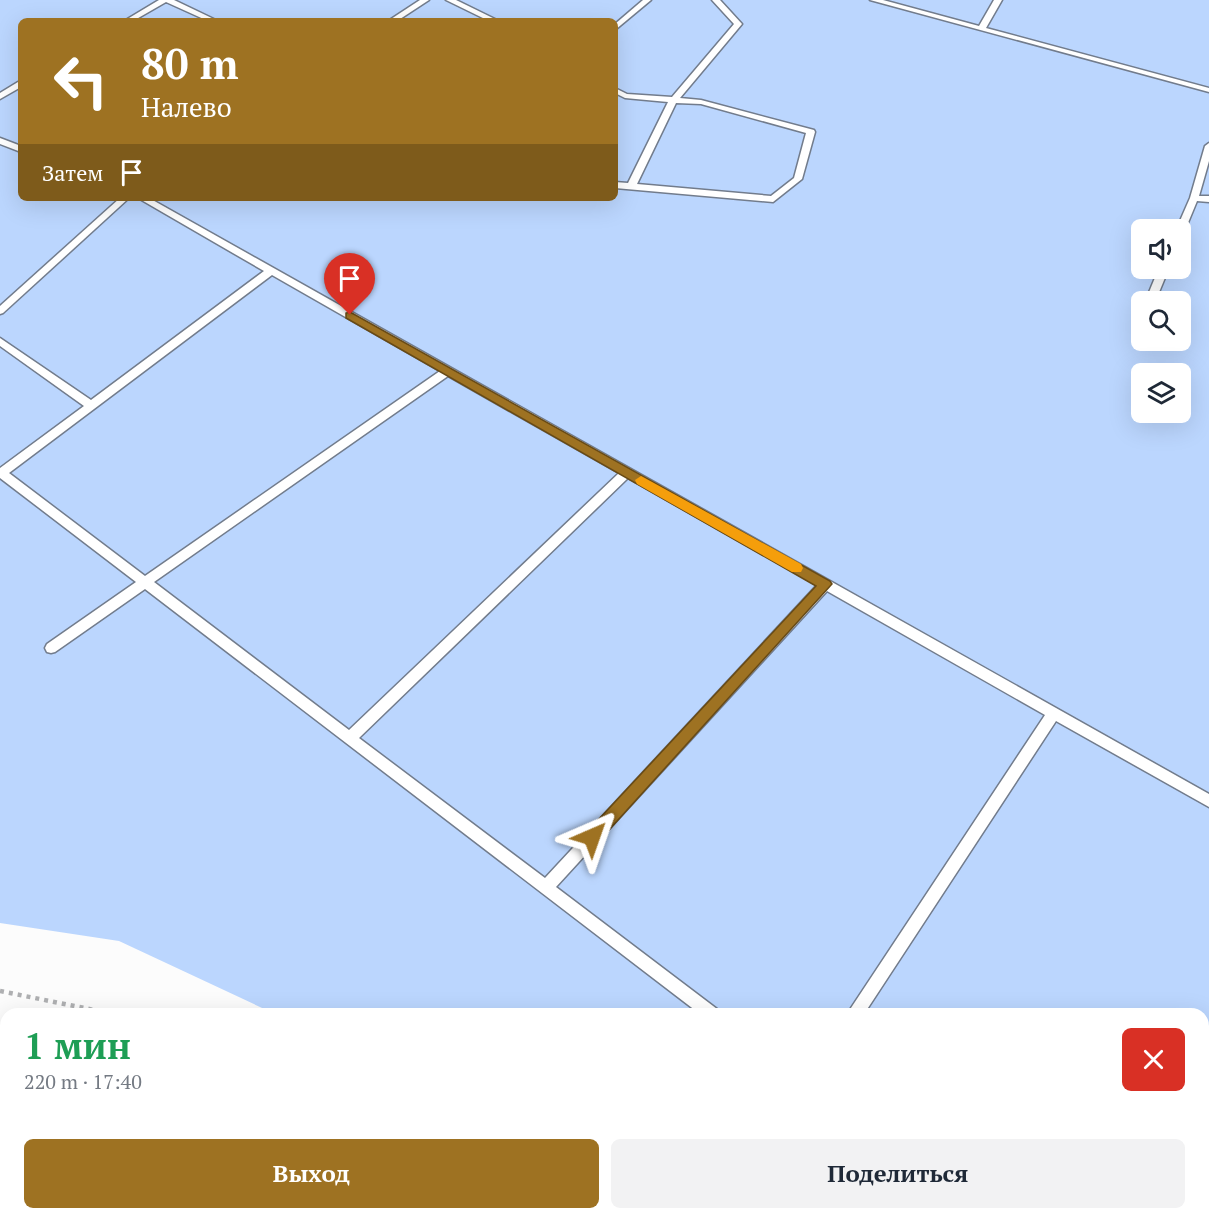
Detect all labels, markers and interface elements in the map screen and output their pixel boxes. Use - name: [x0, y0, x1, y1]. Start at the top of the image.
- text: 80 m: [141, 35, 239, 91]
- icon: left: [42, 42, 120, 120]
- text: Налево: [141, 89, 232, 125]
- icon: arrive: [115, 156, 148, 189]
- text: Затем: [42, 158, 103, 187]
- map controls: [1131, 219, 1191, 423]
- button: sound: [1131, 219, 1191, 279]
- pin: [324, 253, 375, 315]
- icon: arrive: [333, 262, 366, 295]
- button: search: [1131, 291, 1191, 351]
- button: layers: [1131, 363, 1191, 423]
- position arrow: [560, 805, 624, 869]
- text: 1 мин: [24, 1022, 131, 1069]
- button: close: [1122, 1028, 1185, 1091]
- text: 220 m · 17:40: [24, 1068, 142, 1095]
- button: Выход: [24, 1139, 599, 1208]
- button: Поделиться: [611, 1139, 1185, 1208]

